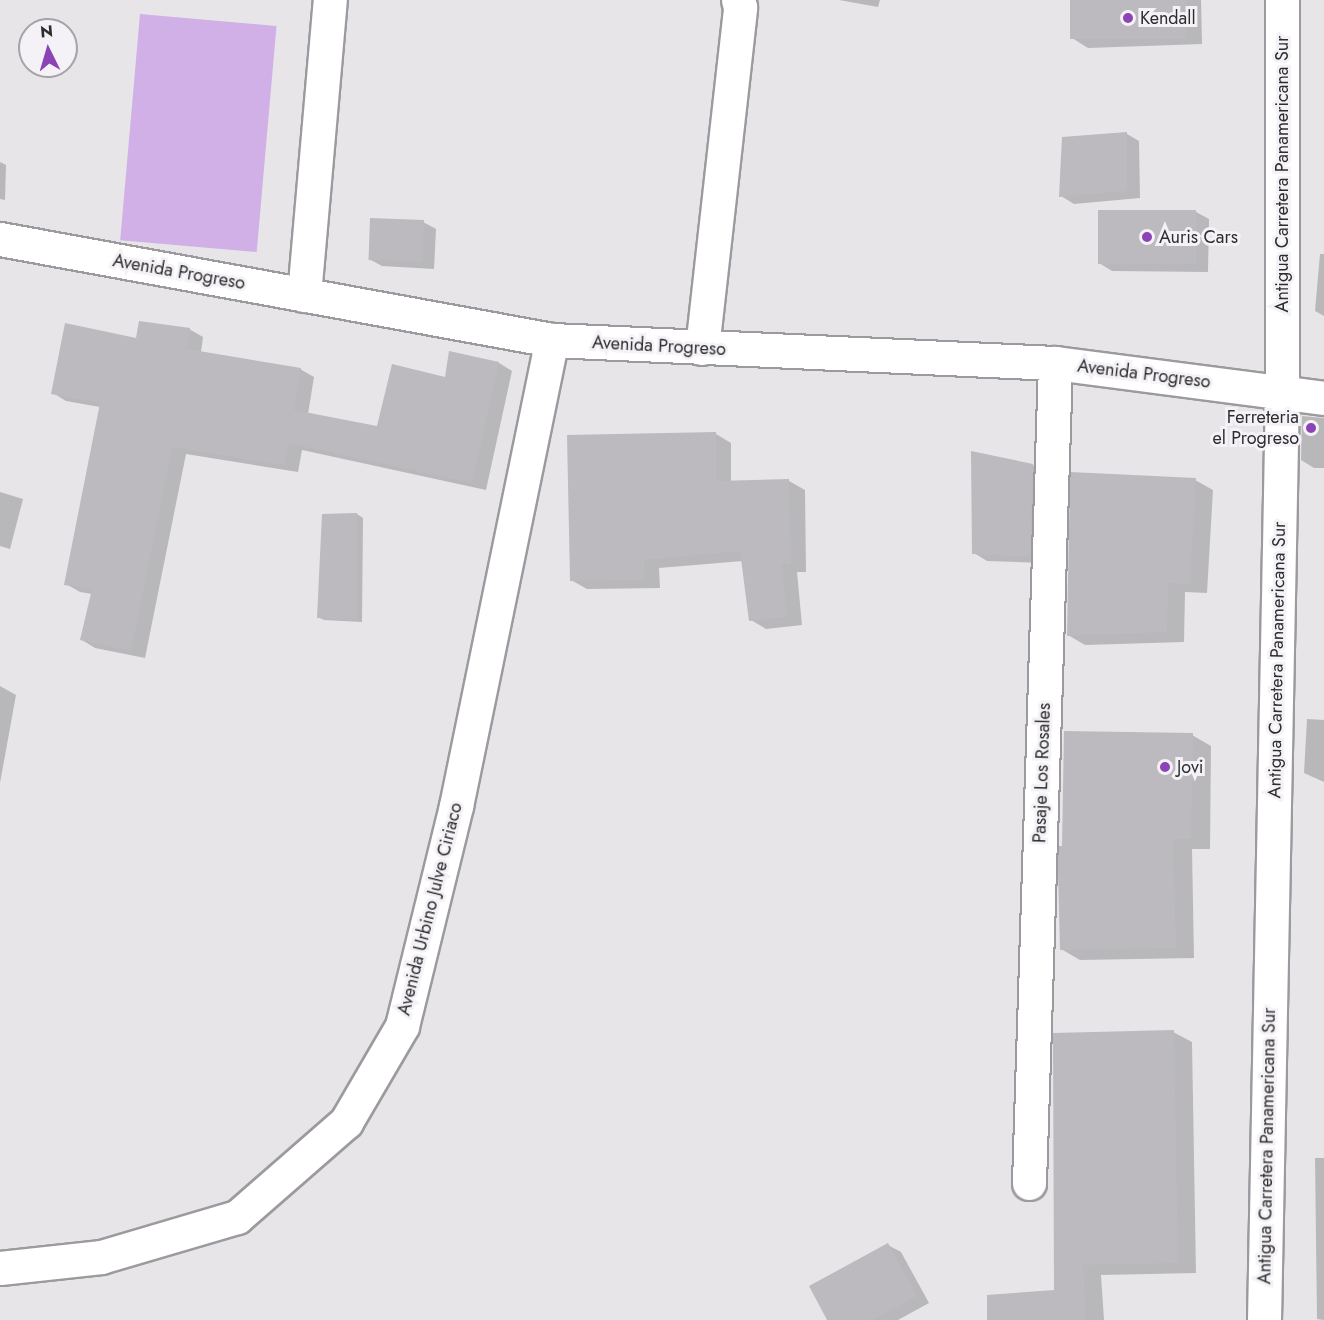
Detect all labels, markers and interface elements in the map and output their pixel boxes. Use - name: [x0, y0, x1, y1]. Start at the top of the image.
- place label: Kendall: [1140, 7, 1196, 29]
- marker: Kendall: [1121, 11, 1135, 25]
- north arrow: [18, 18, 78, 78]
- text: N: [39, 20, 54, 44]
- street label: Antigua Carretera Panamericana Sur: [1271, 36, 1293, 312]
- place label: Auris Cars: [1159, 226, 1238, 248]
- marker: Auris Cars: [1140, 230, 1154, 244]
- street label: Avenida Progreso: [111, 250, 247, 294]
- street label: Avenida Progreso: [591, 332, 727, 360]
- street label: Avenida Progreso: [1076, 355, 1212, 393]
- place label: Ferreteria el Progreso: [1212, 407, 1299, 450]
- marker: Ferreteria el Progreso: [1304, 421, 1318, 435]
- street label: Antigua Carretera Panamericana Sur: [1264, 521, 1290, 799]
- street label: Pasaje Los Rosales: [1029, 703, 1055, 843]
- place label: Jovi: [1177, 756, 1203, 778]
- marker: Jovi: [1158, 760, 1172, 774]
- street label: Avenida Urbino Julve Ciriaco: [393, 800, 467, 1018]
- street label: Antigua Carretera Panamericana Sur: [1254, 1007, 1280, 1285]

